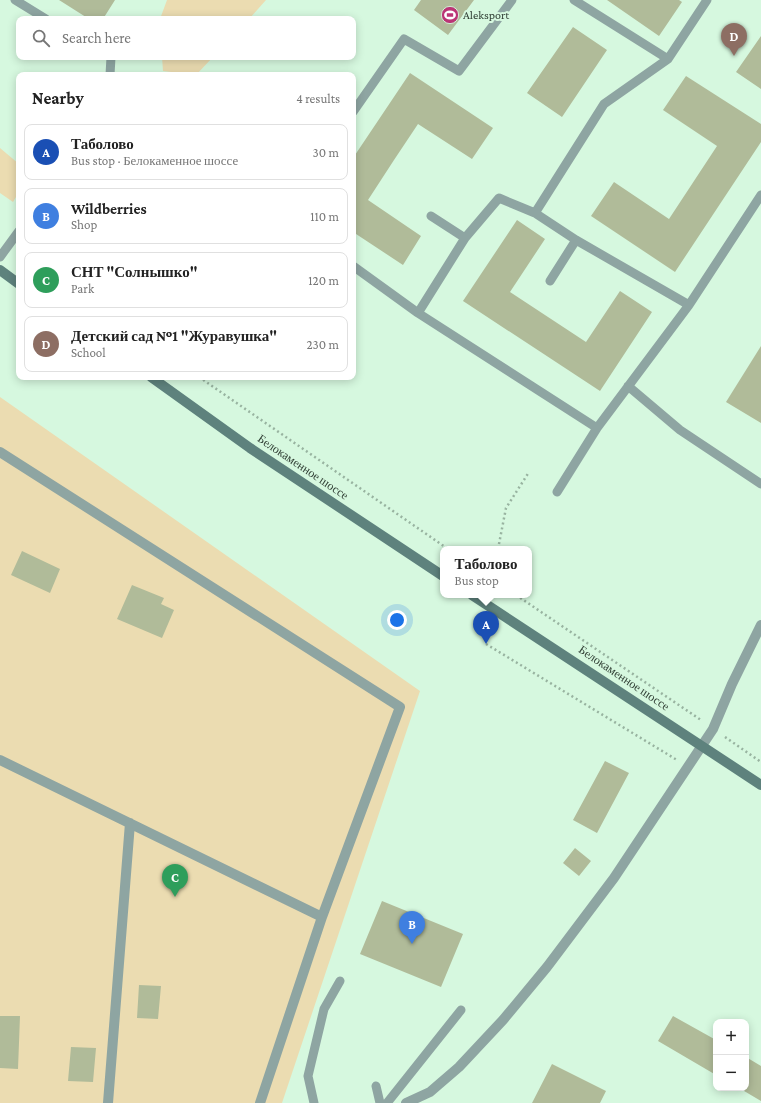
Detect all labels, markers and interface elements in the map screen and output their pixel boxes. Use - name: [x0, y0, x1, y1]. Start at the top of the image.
- sports icon: Aleksport: [440, 5, 460, 25]
- place label: Aleksport: [463, 8, 510, 22]
- search box: [16, 16, 356, 60]
- pin: D: [721, 23, 747, 56]
- icon: search: [30, 27, 52, 49]
- text: Search here: [62, 30, 131, 46]
- text: Nearby: [32, 89, 84, 108]
- text: 4 results: [296, 91, 340, 106]
- text: Таболово: [71, 136, 134, 152]
- text: A: [42, 145, 50, 160]
- text: 30 m: [313, 145, 339, 160]
- text: Bus stop · Белокаменное шоссе: [71, 153, 238, 168]
- text: Wildberries: [71, 201, 147, 217]
- text: B: [42, 209, 50, 224]
- text: 110 m: [310, 209, 339, 224]
- text: Shop: [71, 217, 97, 232]
- text: СНТ "Солнышко": [71, 264, 198, 280]
- text: C: [42, 273, 50, 288]
- text: 120 m: [308, 273, 339, 288]
- text: Park: [71, 281, 94, 296]
- text: Детский сад №1 "Журавушка": [71, 328, 277, 344]
- text: D: [42, 337, 50, 352]
- text: 230 m: [306, 337, 339, 352]
- text: School: [71, 345, 106, 360]
- street label: Белокаменное шоссе: [255, 431, 351, 503]
- popup: [440, 546, 532, 598]
- text: Таболово: [455, 556, 517, 572]
- text: Bus stop: [455, 573, 499, 588]
- your location: [387, 610, 407, 630]
- pin: A: [473, 611, 499, 644]
- street label: Белокаменное шоссе: [576, 642, 672, 714]
- pin: C: [162, 864, 188, 897]
- pin: B: [399, 911, 425, 944]
- map controls: [713, 1019, 749, 1091]
- button: +: [713, 1019, 749, 1055]
- button: −: [713, 1055, 749, 1091]

